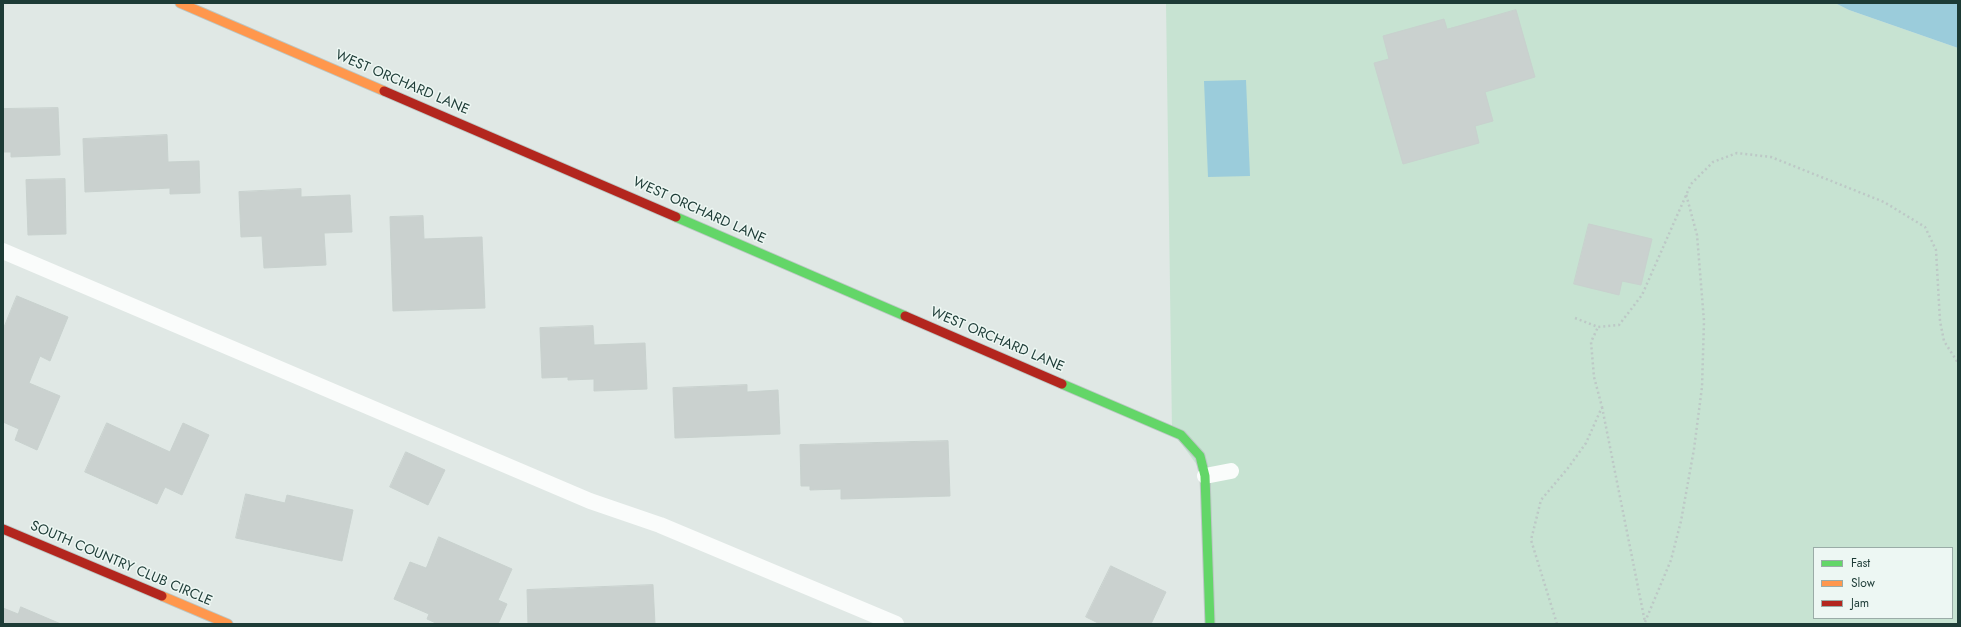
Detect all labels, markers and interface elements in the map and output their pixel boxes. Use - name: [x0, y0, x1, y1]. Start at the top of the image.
- street label: WEST ORCHARD LANE: [333, 47, 471, 119]
- street label: WEST ORCHARD LANE: [630, 174, 768, 248]
- street label: WEST ORCHARD LANE: [928, 304, 1066, 376]
- street label: SOUTH COUNTRY CLUB CIRCLE: [28, 518, 214, 610]
- legend: [1813, 547, 1953, 619]
- text: Fast: [1851, 554, 1870, 572]
- text: Slow: [1851, 574, 1875, 592]
- text: Jam: [1851, 594, 1869, 612]

